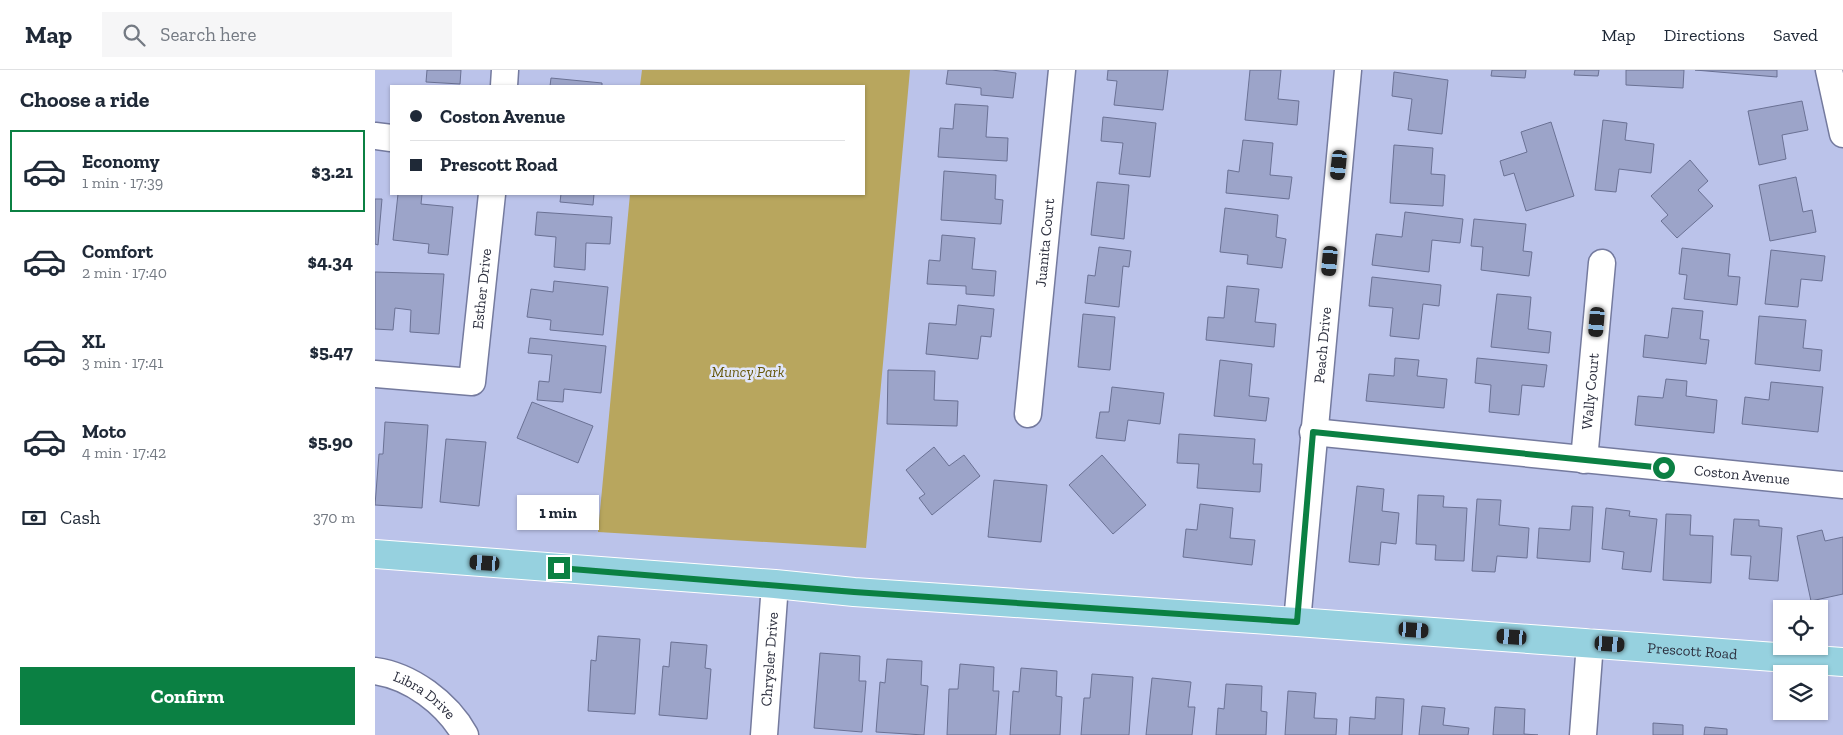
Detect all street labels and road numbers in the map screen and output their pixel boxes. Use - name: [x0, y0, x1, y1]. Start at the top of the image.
- street label: Juanita Court: [1032, 197, 1058, 288]
- street label: Esther Drive: [469, 247, 495, 330]
- street label: Peach Drive: [1310, 306, 1335, 384]
- street label: Wally Court: [1578, 352, 1603, 430]
- street label: Coston Avenue: [1693, 461, 1791, 489]
- street label: Chrysler Drive: [757, 611, 782, 707]
- street label: Prescott Road: [1647, 639, 1739, 663]
- street label: Libra Drive: [391, 667, 460, 723]

